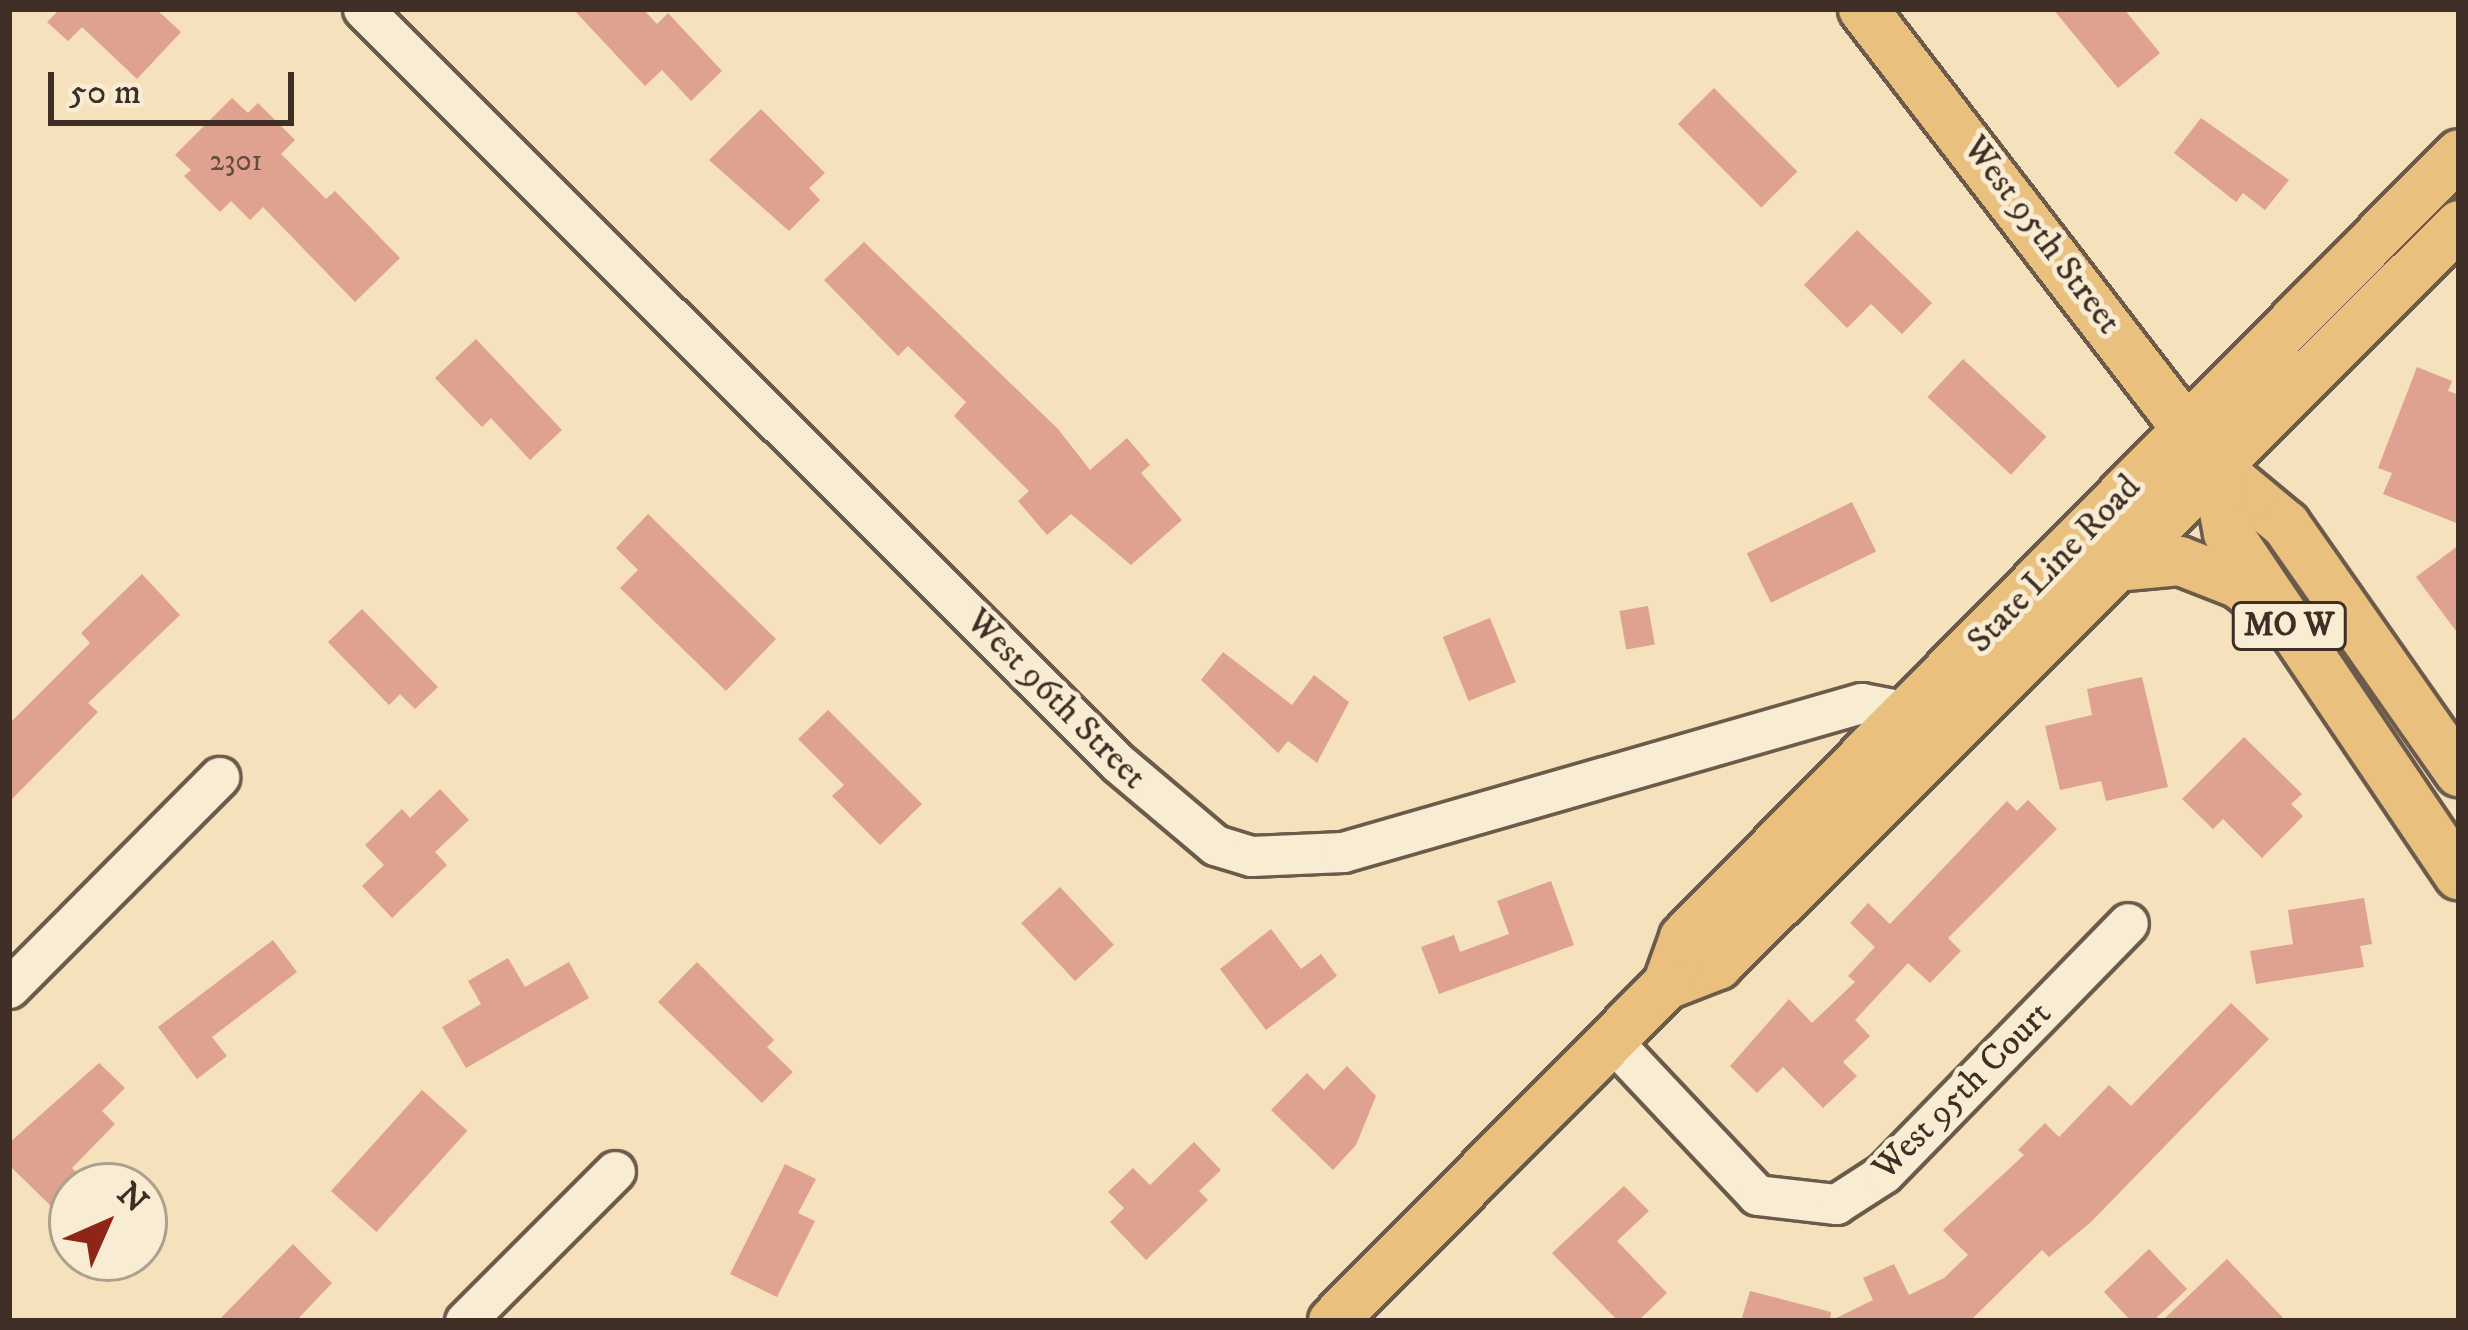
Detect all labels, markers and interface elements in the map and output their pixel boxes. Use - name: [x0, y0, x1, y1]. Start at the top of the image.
- scale bar: [54, 48, 300, 122]
- text: 50 m: [69, 70, 141, 115]
- street label: West 95th Street: [1954, 128, 2130, 342]
- house number: 2301: [210, 144, 262, 180]
- street label: State Line Road: [1958, 466, 2150, 662]
- road number: MO W: [2229, 599, 2349, 653]
- street label: West 96th Street: [957, 600, 1155, 798]
- street label: West 95th Court: [1864, 993, 2060, 1189]
- north arrow: [48, 1162, 168, 1282]
- text: N: [108, 1174, 156, 1222]

